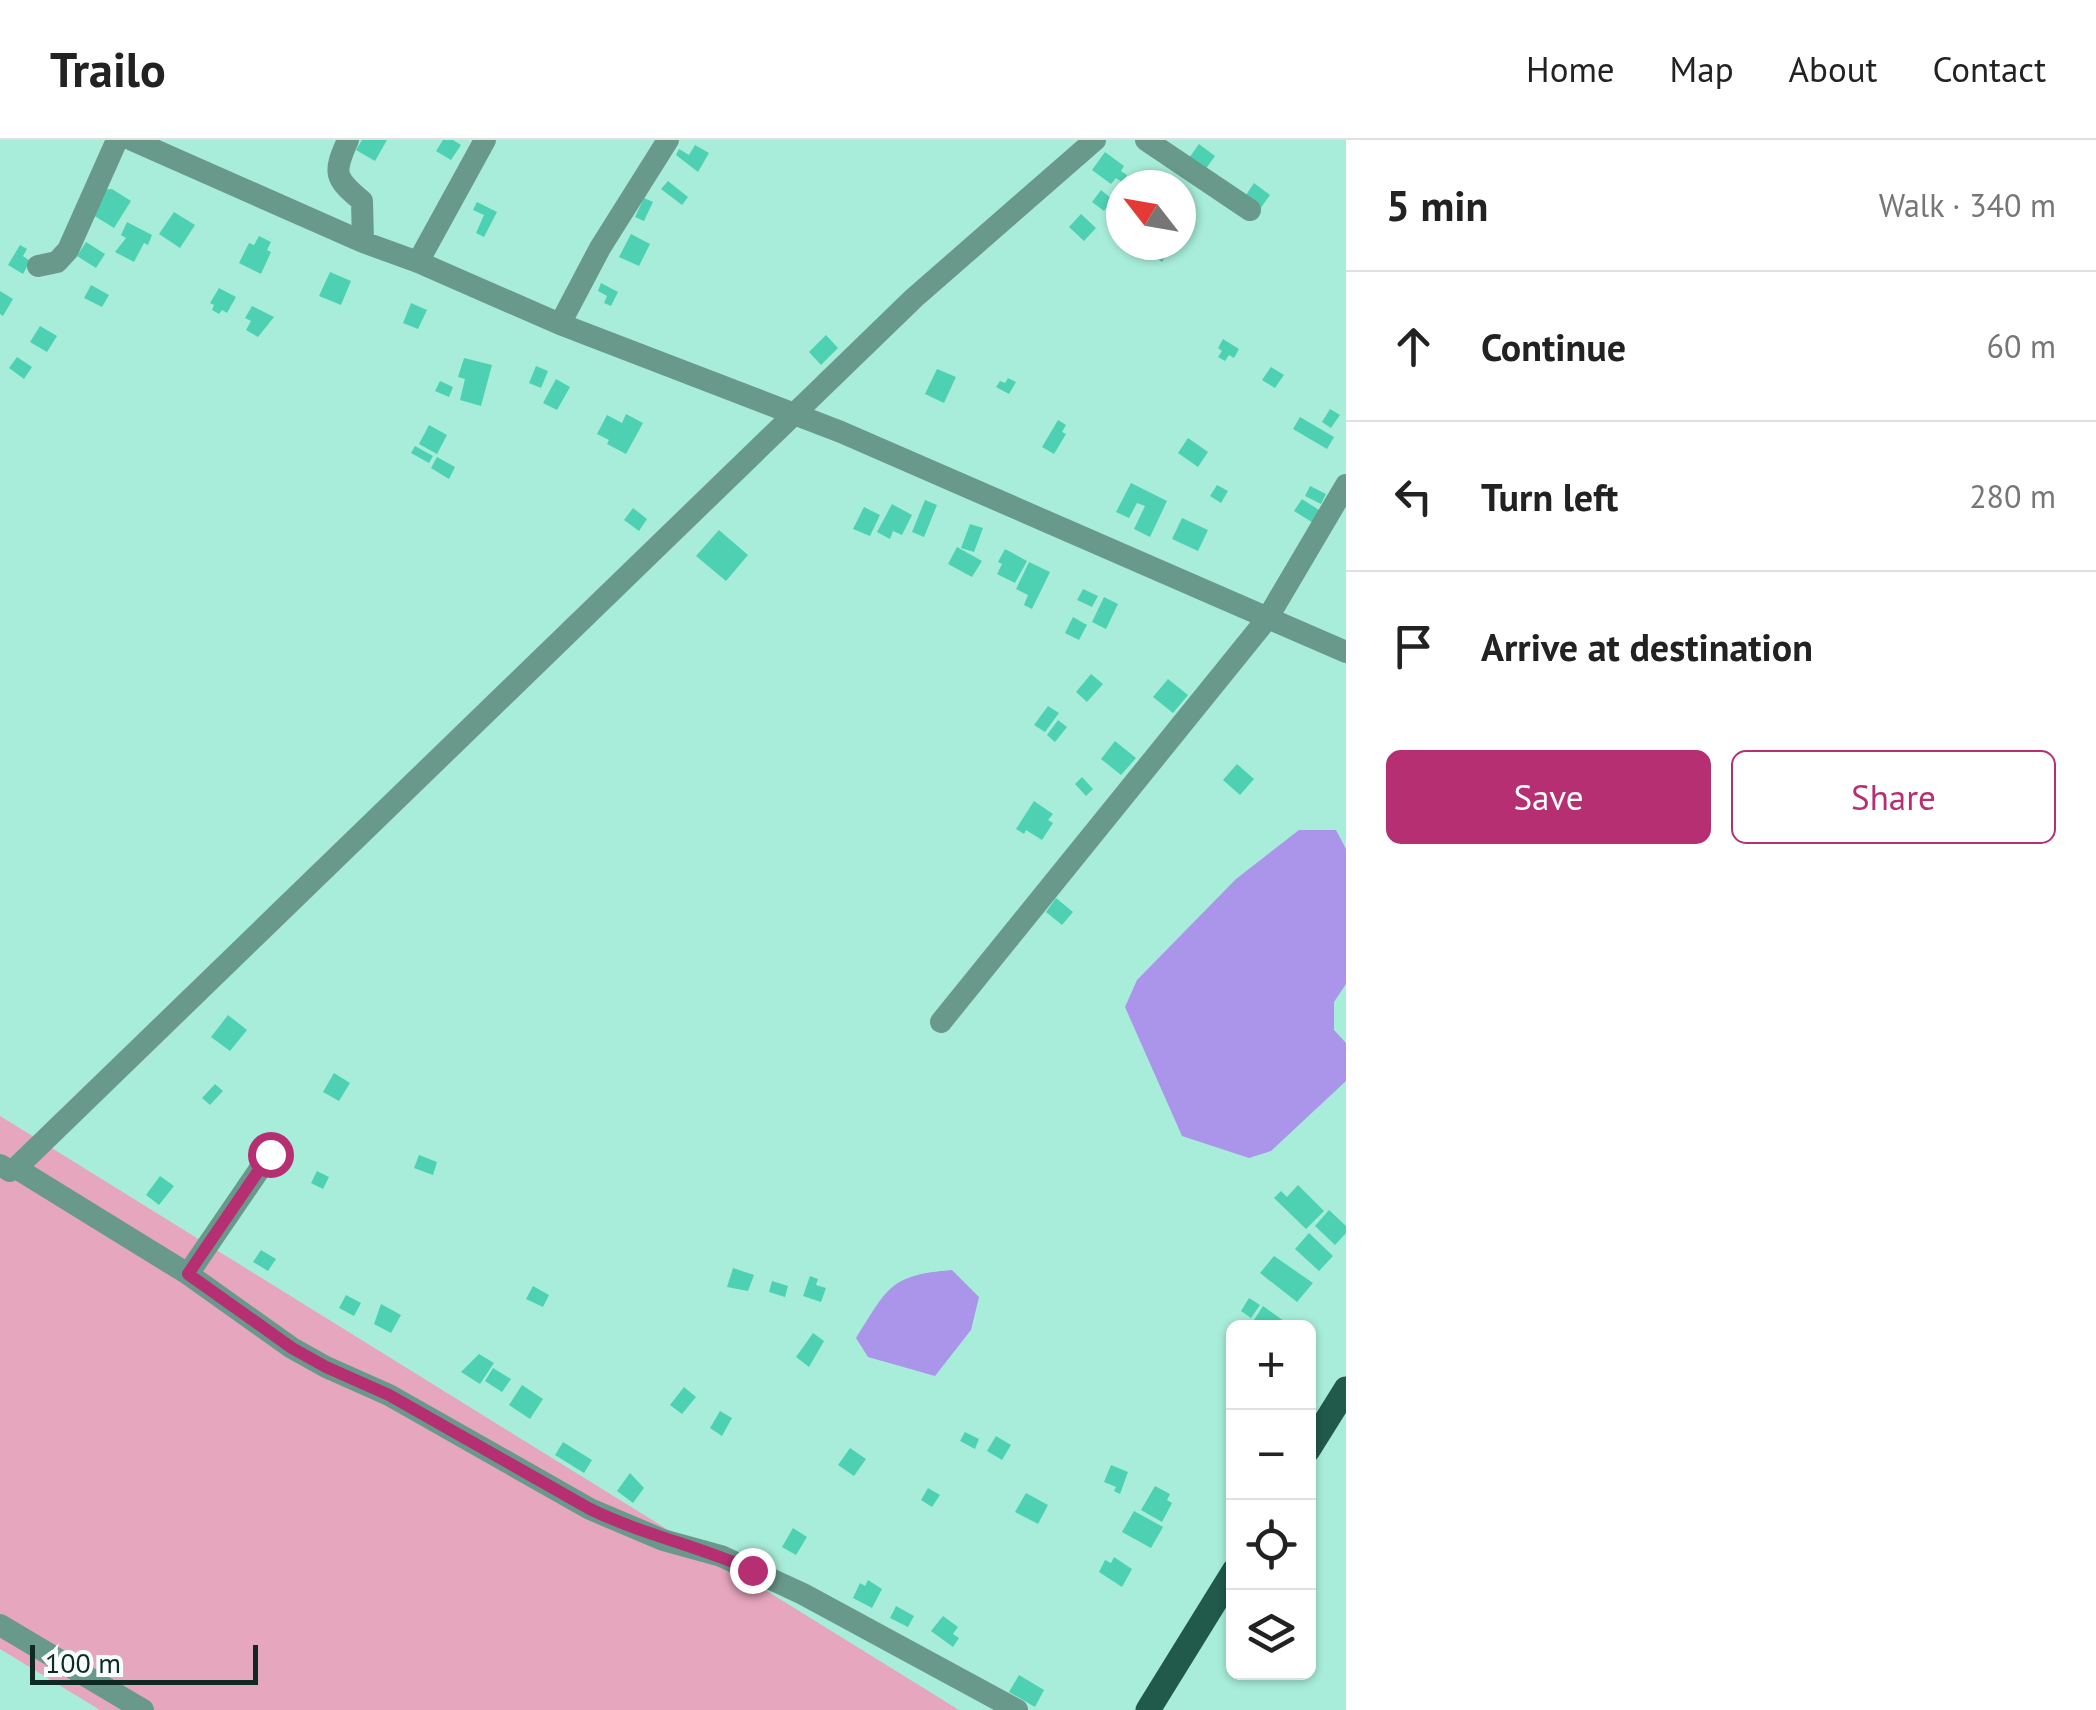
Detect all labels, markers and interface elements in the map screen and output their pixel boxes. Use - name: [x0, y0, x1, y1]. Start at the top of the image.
- text: Trailo: [50, 38, 166, 100]
- text: Home: [1526, 46, 1615, 92]
- text: Map: [1670, 46, 1734, 92]
- text: About: [1789, 46, 1877, 92]
- text: Contact: [1932, 46, 2046, 92]
- north arrow: [1106, 170, 1196, 260]
- text: 5 min: [1386, 178, 1488, 233]
- text: Walk · 340 m: [1879, 184, 2056, 226]
- icon: ahead: [1386, 319, 1441, 374]
- text: Continue: [1481, 322, 1626, 371]
- text: 60 m: [1987, 325, 2056, 367]
- icon: left: [1386, 469, 1441, 524]
- text: Turn left: [1481, 472, 1618, 521]
- text: 280 m: [1969, 475, 2056, 517]
- icon: arrive: [1386, 619, 1441, 674]
- text: Arrive at destination: [1481, 622, 1813, 671]
- button: Save: [1386, 750, 1711, 844]
- button: Share: [1731, 750, 2056, 844]
- route start: [248, 1132, 294, 1178]
- map controls: [1226, 1320, 1316, 1680]
- button: +: [1226, 1320, 1316, 1410]
- button: −: [1226, 1410, 1316, 1500]
- button: locate: [1226, 1500, 1316, 1590]
- route end: [730, 1548, 776, 1594]
- button: layers: [1226, 1590, 1316, 1680]
- scale bar: [30, 1640, 258, 1684]
- text: 100 m: [45, 1644, 121, 1681]

